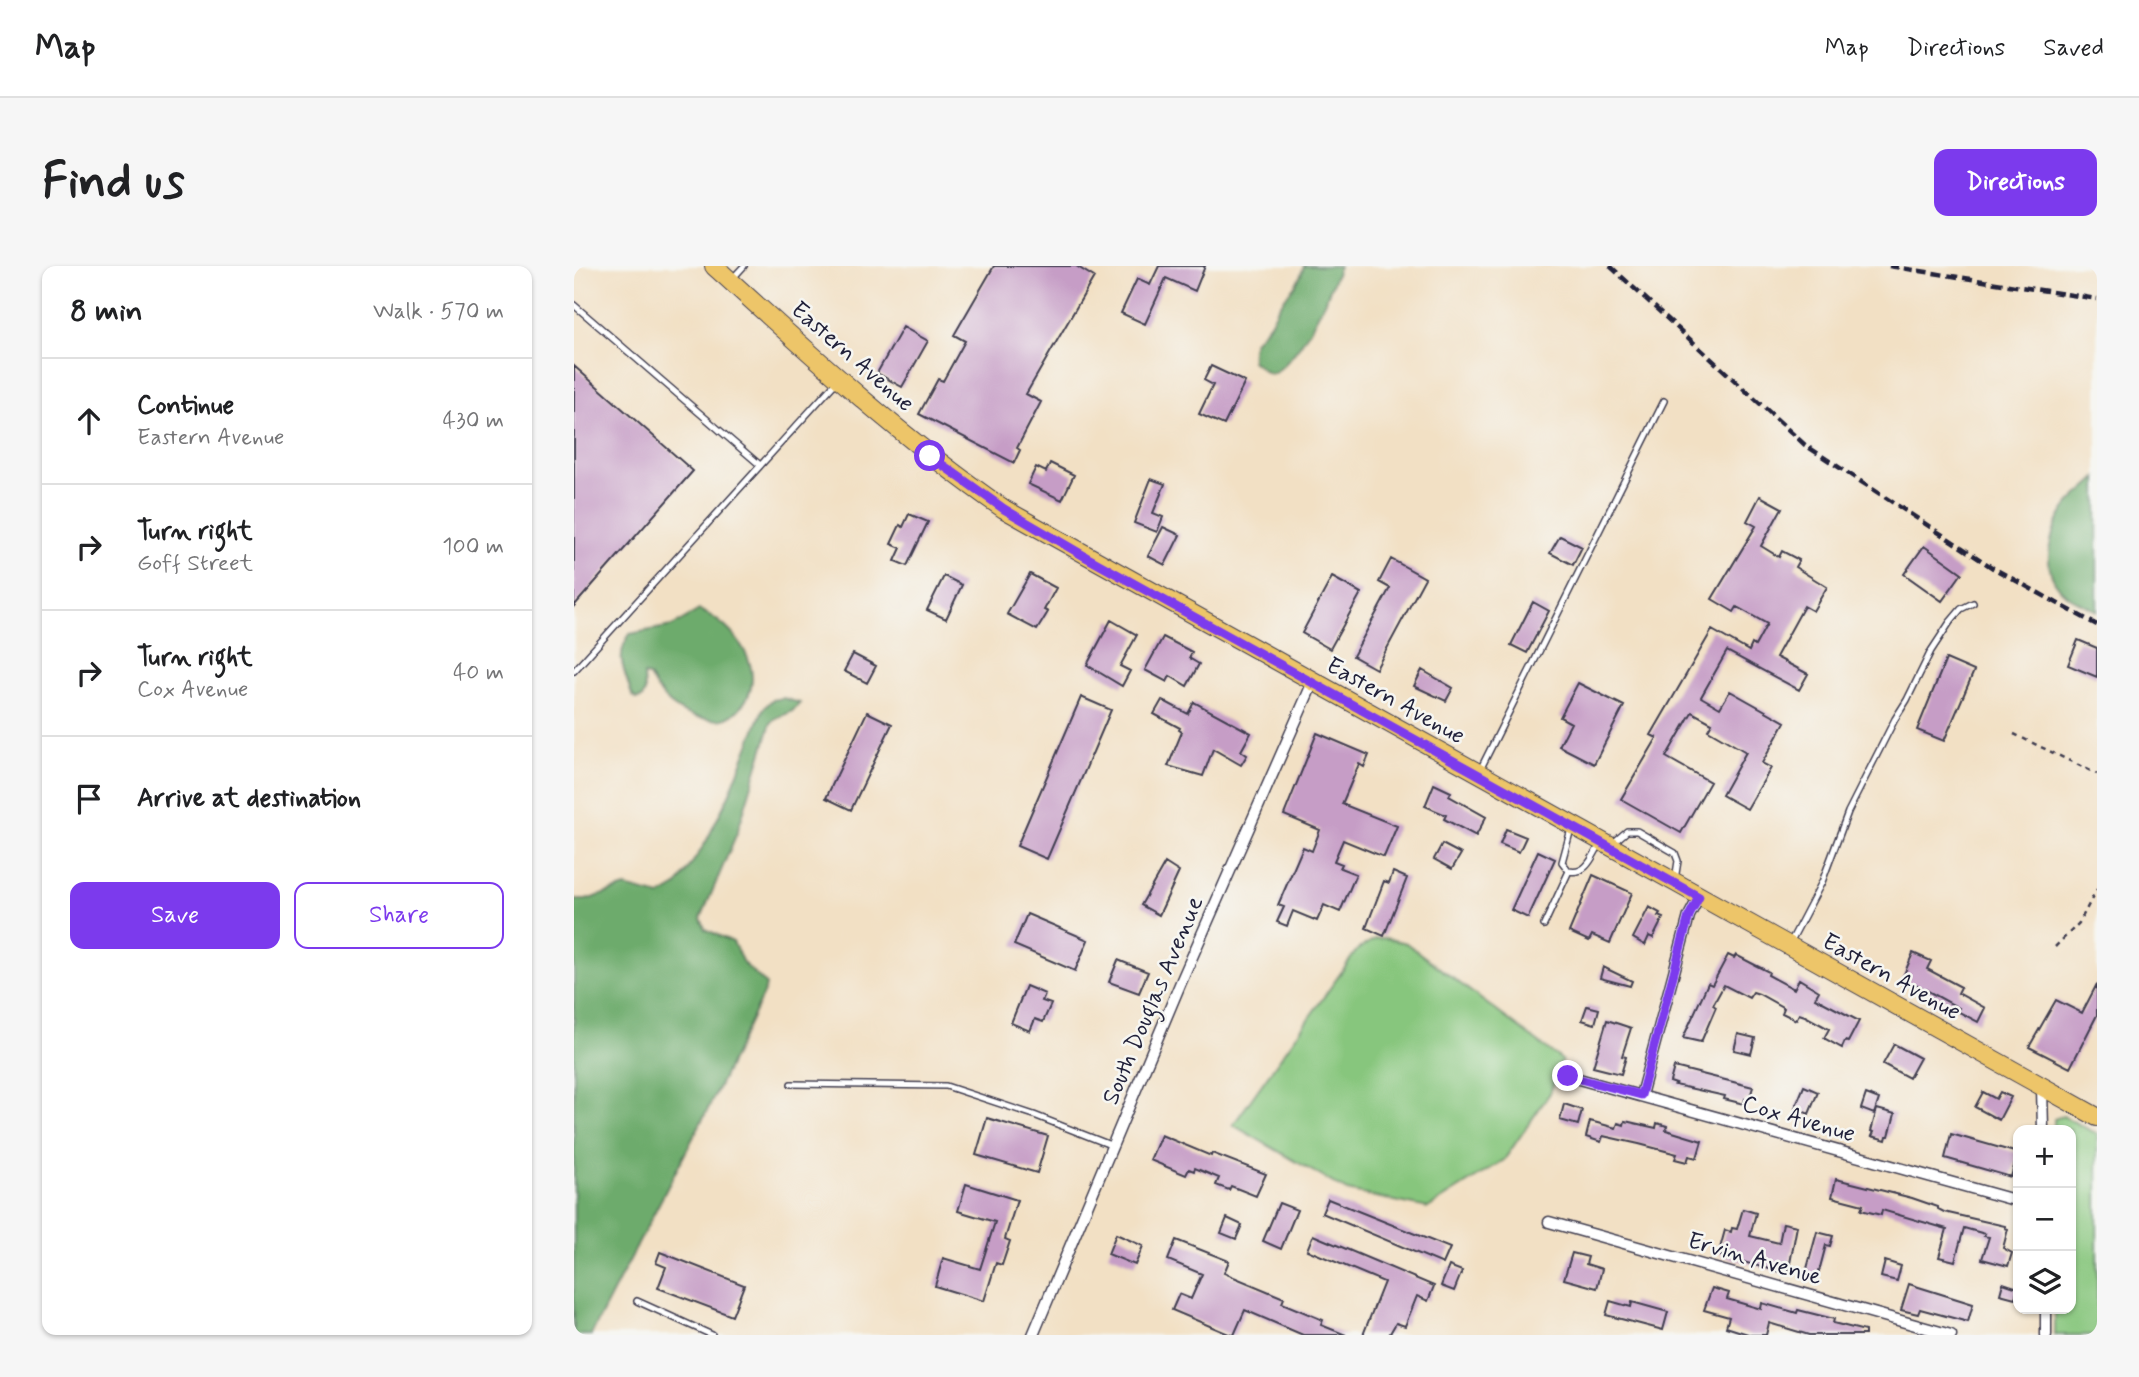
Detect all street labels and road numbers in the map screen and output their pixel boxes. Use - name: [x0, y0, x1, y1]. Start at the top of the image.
- street label: Eastern Avenue: [784, 295, 920, 419]
- street label: Eastern Avenue: [1320, 650, 1470, 752]
- street label: South Douglas Avenue: [1095, 892, 1214, 1111]
- street label: Eastern Avenue: [1816, 926, 1966, 1028]
- street label: Cox Avenue: [1738, 1089, 1859, 1150]
- street label: Ervin Avenue: [1684, 1226, 1825, 1293]

